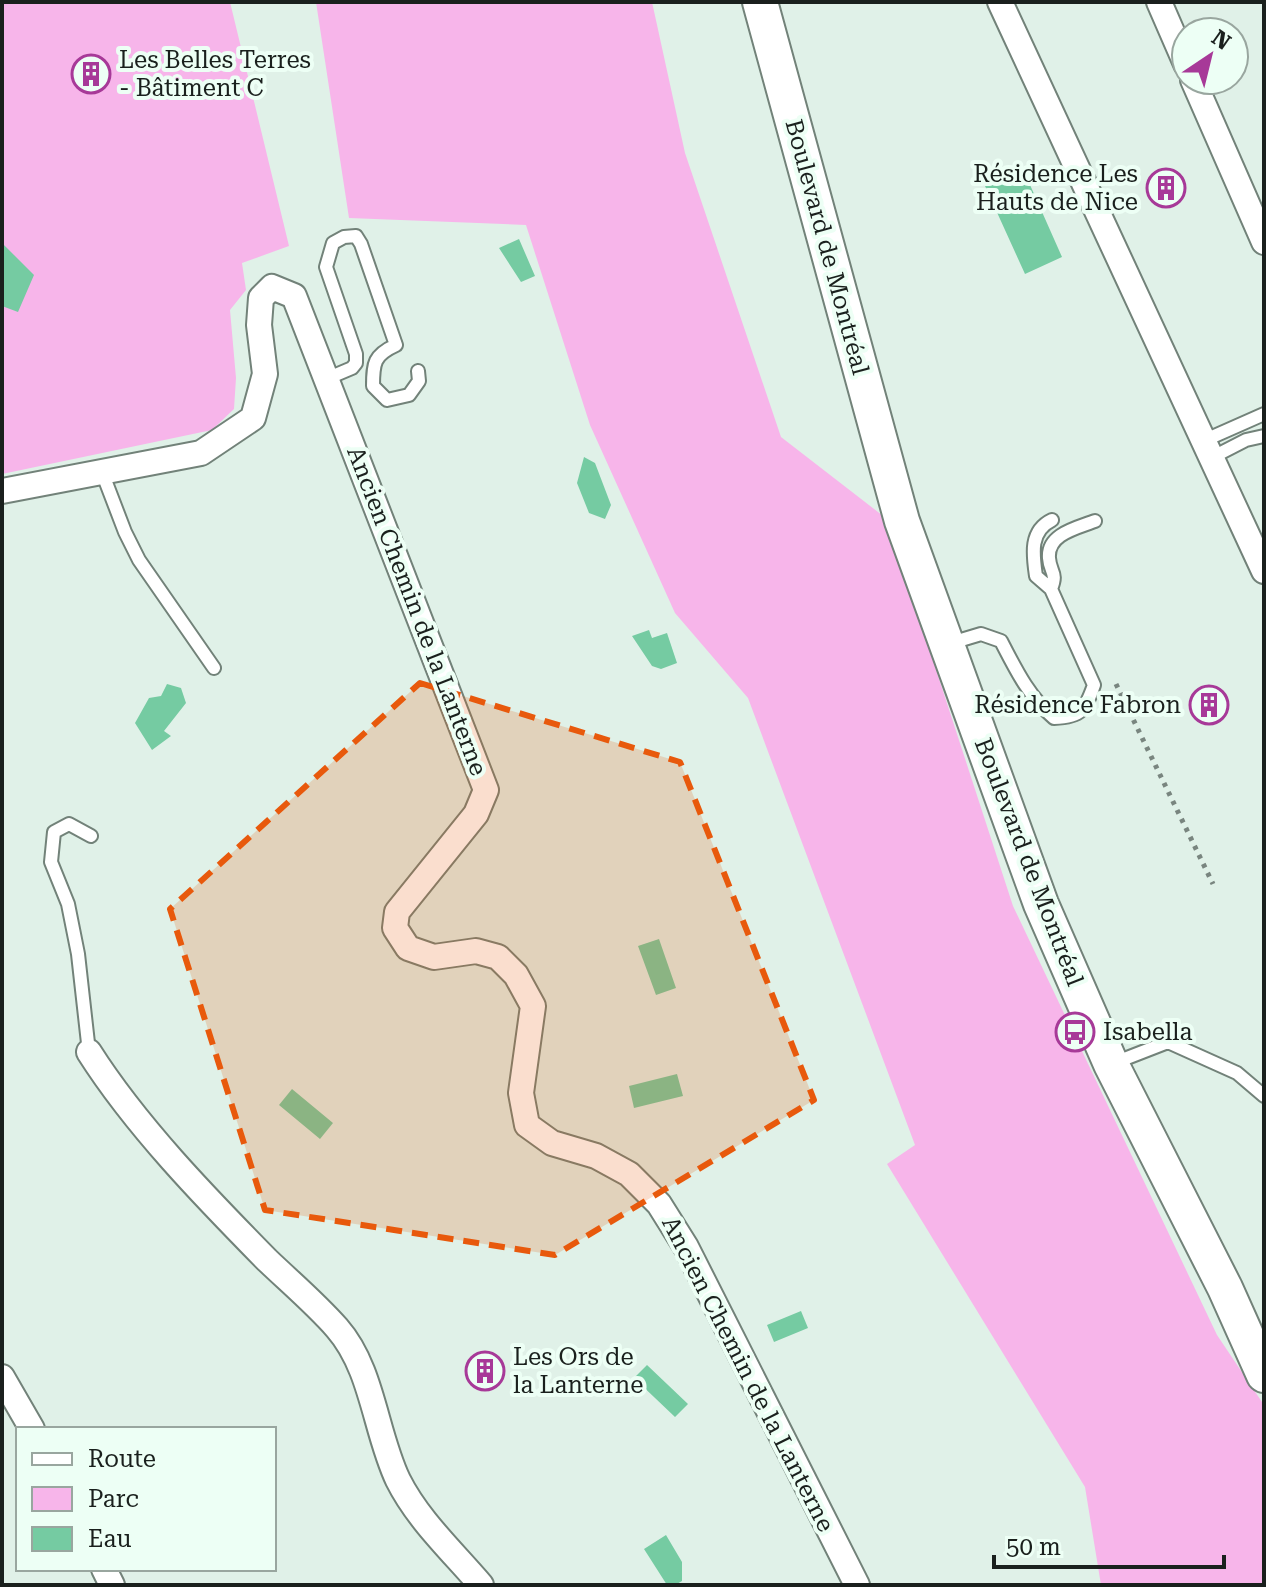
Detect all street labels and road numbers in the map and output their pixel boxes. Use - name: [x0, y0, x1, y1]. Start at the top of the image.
- street label: Boulevard de Montréal: [779, 116, 875, 378]
- street label: Ancien Chemin de la Lanterne: [341, 443, 493, 779]
- street label: Boulevard de Montréal: [969, 734, 1089, 990]
- street label: Ancien Chemin de la Lanterne: [656, 1212, 840, 1536]

